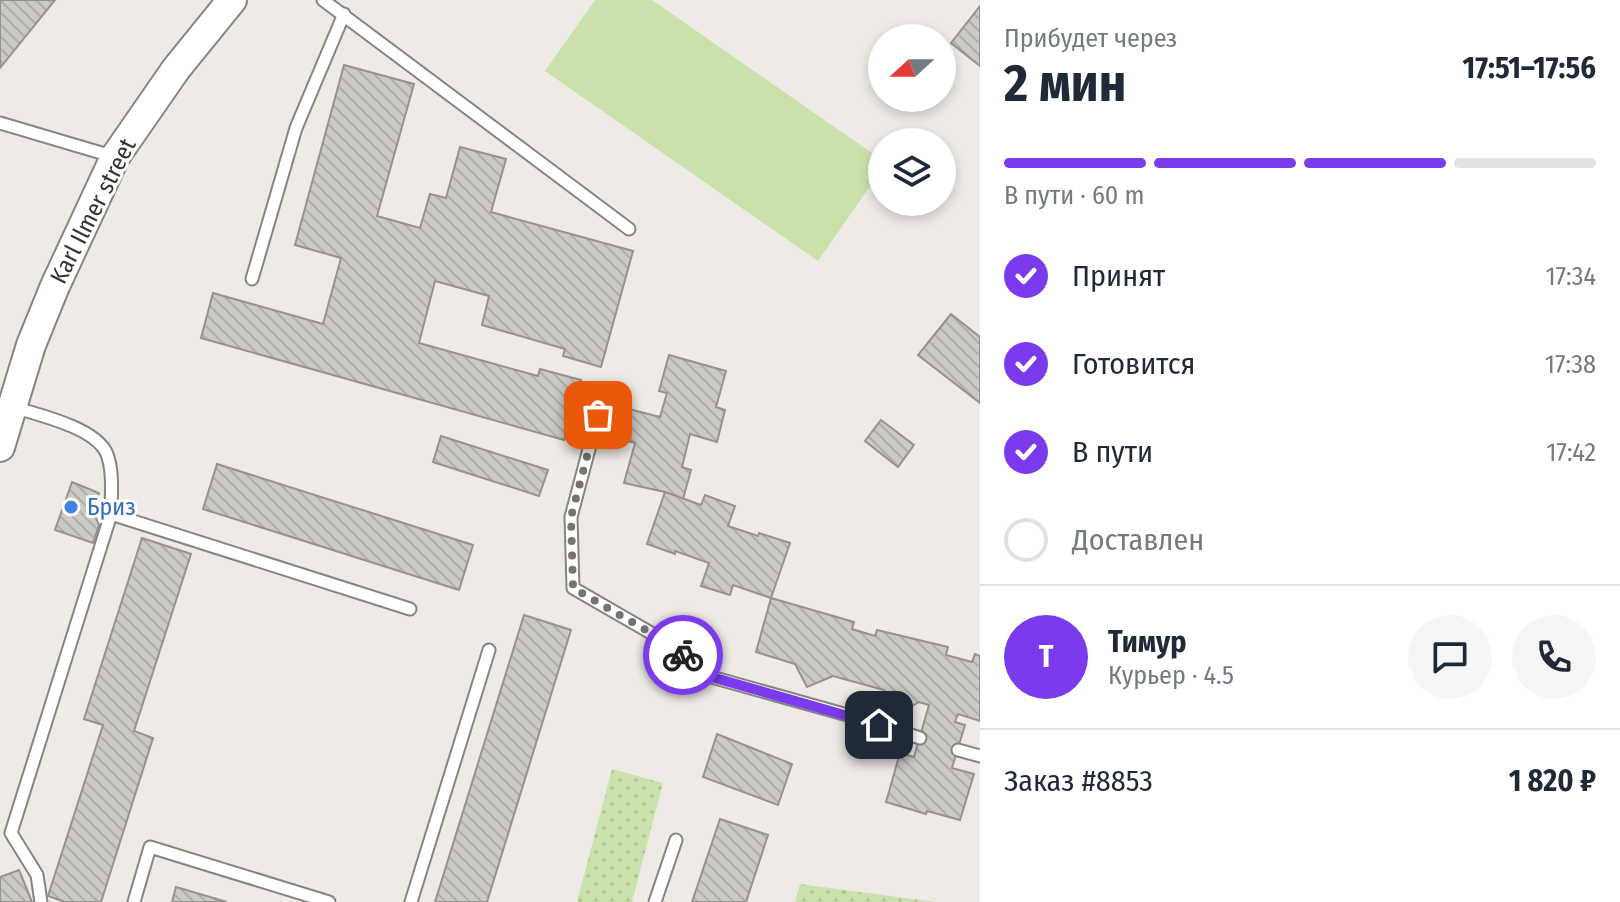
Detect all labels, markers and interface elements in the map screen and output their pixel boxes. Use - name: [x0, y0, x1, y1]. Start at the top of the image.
- text: Прибудет через: [1004, 23, 1177, 54]
- north arrow: [868, 24, 956, 112]
- map controls: [868, 24, 956, 216]
- text: 17:51–17:56: [1462, 50, 1596, 86]
- text: 2 мин: [1004, 52, 1126, 115]
- button: layers: [868, 128, 956, 216]
- street label: Karl Ilmer street: [44, 134, 142, 288]
- text: В пути · 60 m: [1004, 180, 1145, 211]
- icon: check: [1004, 254, 1048, 298]
- text: Принят: [1072, 258, 1165, 294]
- text: 17:34: [1545, 261, 1596, 292]
- icon: check: [1004, 342, 1048, 386]
- text: Готовится: [1072, 346, 1195, 382]
- text: 17:38: [1545, 349, 1596, 380]
- pin: [564, 381, 632, 449]
- icon: bag: [576, 393, 620, 437]
- icon: check: [1004, 430, 1048, 474]
- text: В пути: [1072, 434, 1153, 470]
- text: 17:42: [1546, 437, 1596, 468]
- place label: Бриз: [87, 493, 136, 521]
- marker: Бриз: [62, 498, 80, 516]
- text: Доставлен: [1072, 522, 1204, 558]
- courier: [643, 615, 723, 695]
- button: chat: [1408, 615, 1492, 699]
- button: phone: [1512, 615, 1596, 699]
- text: Тимур: [1108, 624, 1187, 660]
- icon: bike: [661, 633, 705, 677]
- text: Т: [1039, 639, 1053, 675]
- text: Курьер · 4.5: [1108, 660, 1234, 691]
- pin: [845, 691, 913, 759]
- icon: home: [857, 703, 901, 747]
- text: Заказ #8853: [1004, 763, 1153, 799]
- text: 1 820 ₽: [1509, 763, 1596, 799]

